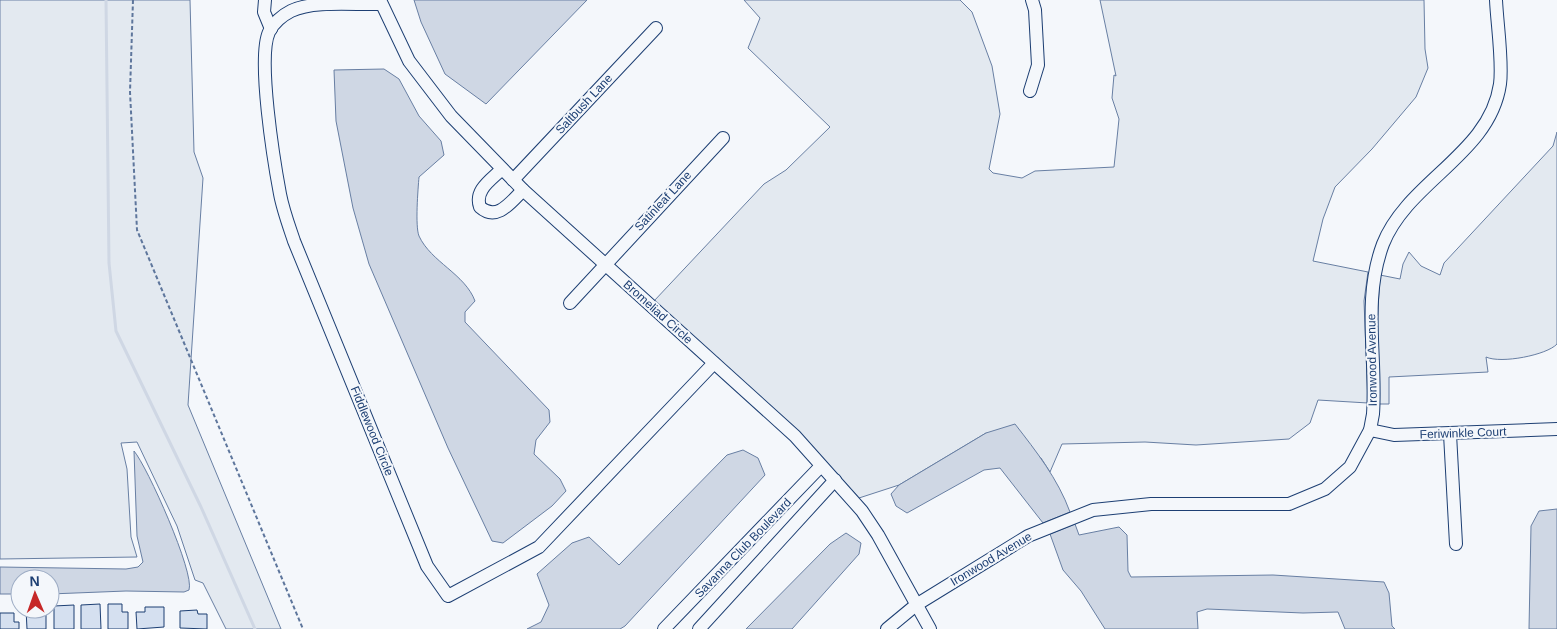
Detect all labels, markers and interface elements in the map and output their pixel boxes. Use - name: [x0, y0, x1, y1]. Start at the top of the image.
- street label: Saltbush Lane: [553, 71, 616, 137]
- street label: Satinleaf Lane: [632, 168, 695, 234]
- street label: Bromeliad Circle: [621, 277, 696, 347]
- street label: Ironwood Avenue: [1364, 313, 1380, 406]
- street label: Fiddlewood Circle: [348, 384, 396, 478]
- street label: Feriwinkle Court: [1419, 424, 1507, 442]
- street label: Savanna Club Boulevard: [692, 495, 794, 601]
- street label: Ironwood Avenue: [948, 529, 1035, 589]
- north arrow: [10, 569, 60, 619]
- text: N: [29, 573, 40, 589]

